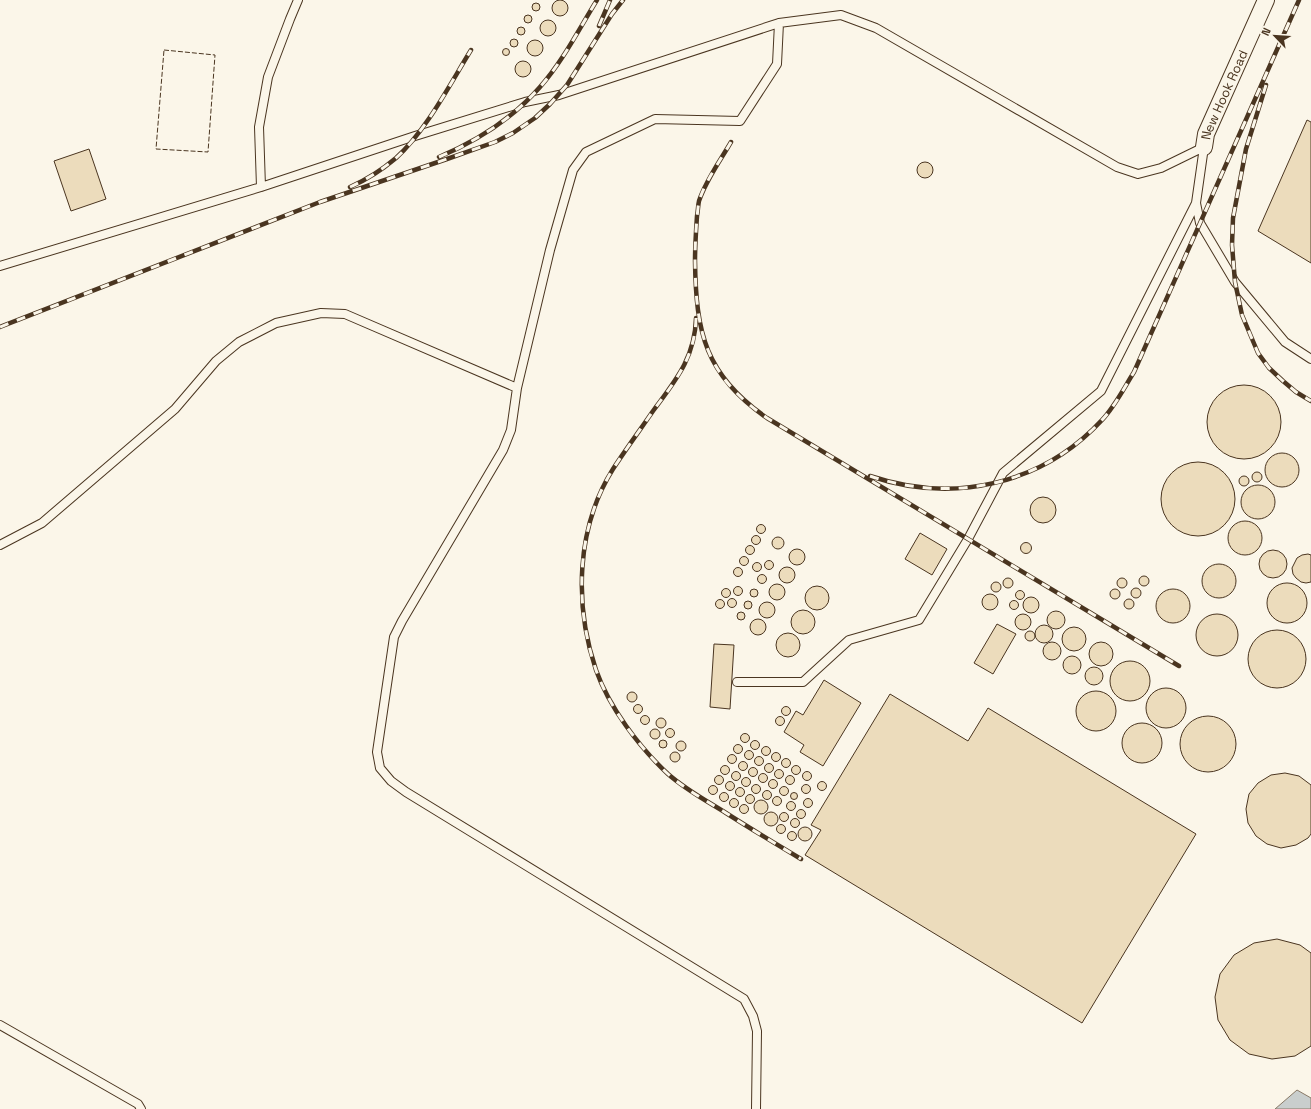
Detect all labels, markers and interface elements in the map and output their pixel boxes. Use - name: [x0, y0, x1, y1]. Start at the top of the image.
- north arrow: [1255, 16, 1295, 56]
- text: N: [1258, 25, 1274, 38]
- street label: New Hook Road: [1197, 47, 1251, 141]

